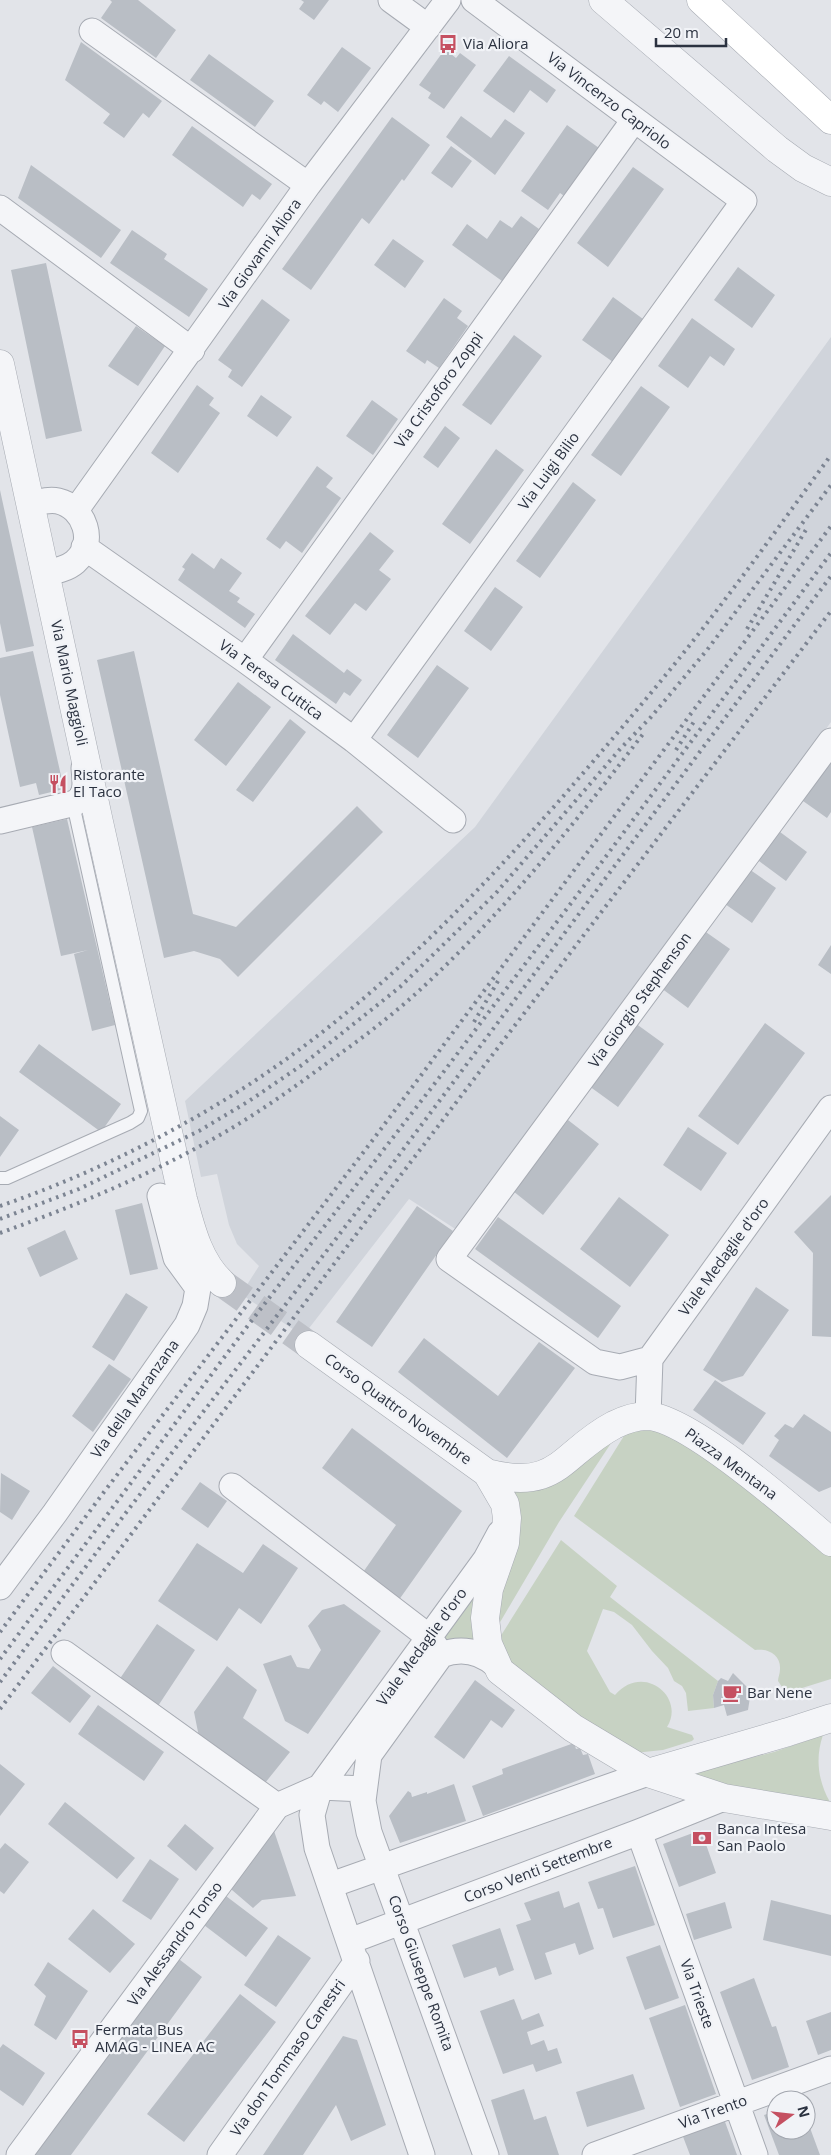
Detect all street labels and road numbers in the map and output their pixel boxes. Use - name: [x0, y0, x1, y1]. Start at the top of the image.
- street label: Via Vincenzo Capriolo: [544, 47, 676, 153]
- street label: Via Giovanni Aliora: [213, 194, 305, 313]
- street label: Via Cristoforo Zoppi: [389, 327, 487, 451]
- street label: Via Luigi Bilio: [513, 427, 583, 513]
- street label: Via Mario Maggioli: [47, 618, 93, 748]
- street label: Via Teresa Cuttica: [215, 635, 328, 724]
- street label: Via Giorgio Stephenson: [583, 928, 695, 1071]
- street label: Viale Medaglie d'oro: [674, 1193, 773, 1319]
- street label: Via della Maranzana: [86, 1335, 183, 1462]
- street label: Corso Quattro Novembre: [321, 1348, 476, 1468]
- street label: Piazza Mentana: [681, 1423, 782, 1504]
- street label: Viale Medaglie d'oro: [372, 1583, 471, 1709]
- street label: Corso Venti Settembre: [460, 1831, 615, 1907]
- street label: Via Alessandro Tonso: [122, 1877, 226, 2010]
- street label: Corso Giuseppe Romita: [384, 1892, 459, 2053]
- street label: Via Trieste: [676, 1956, 720, 2031]
- street label: Via don Tommaso Canestri: [225, 1975, 349, 2140]
- street label: Via Trento: [676, 2089, 750, 2133]

